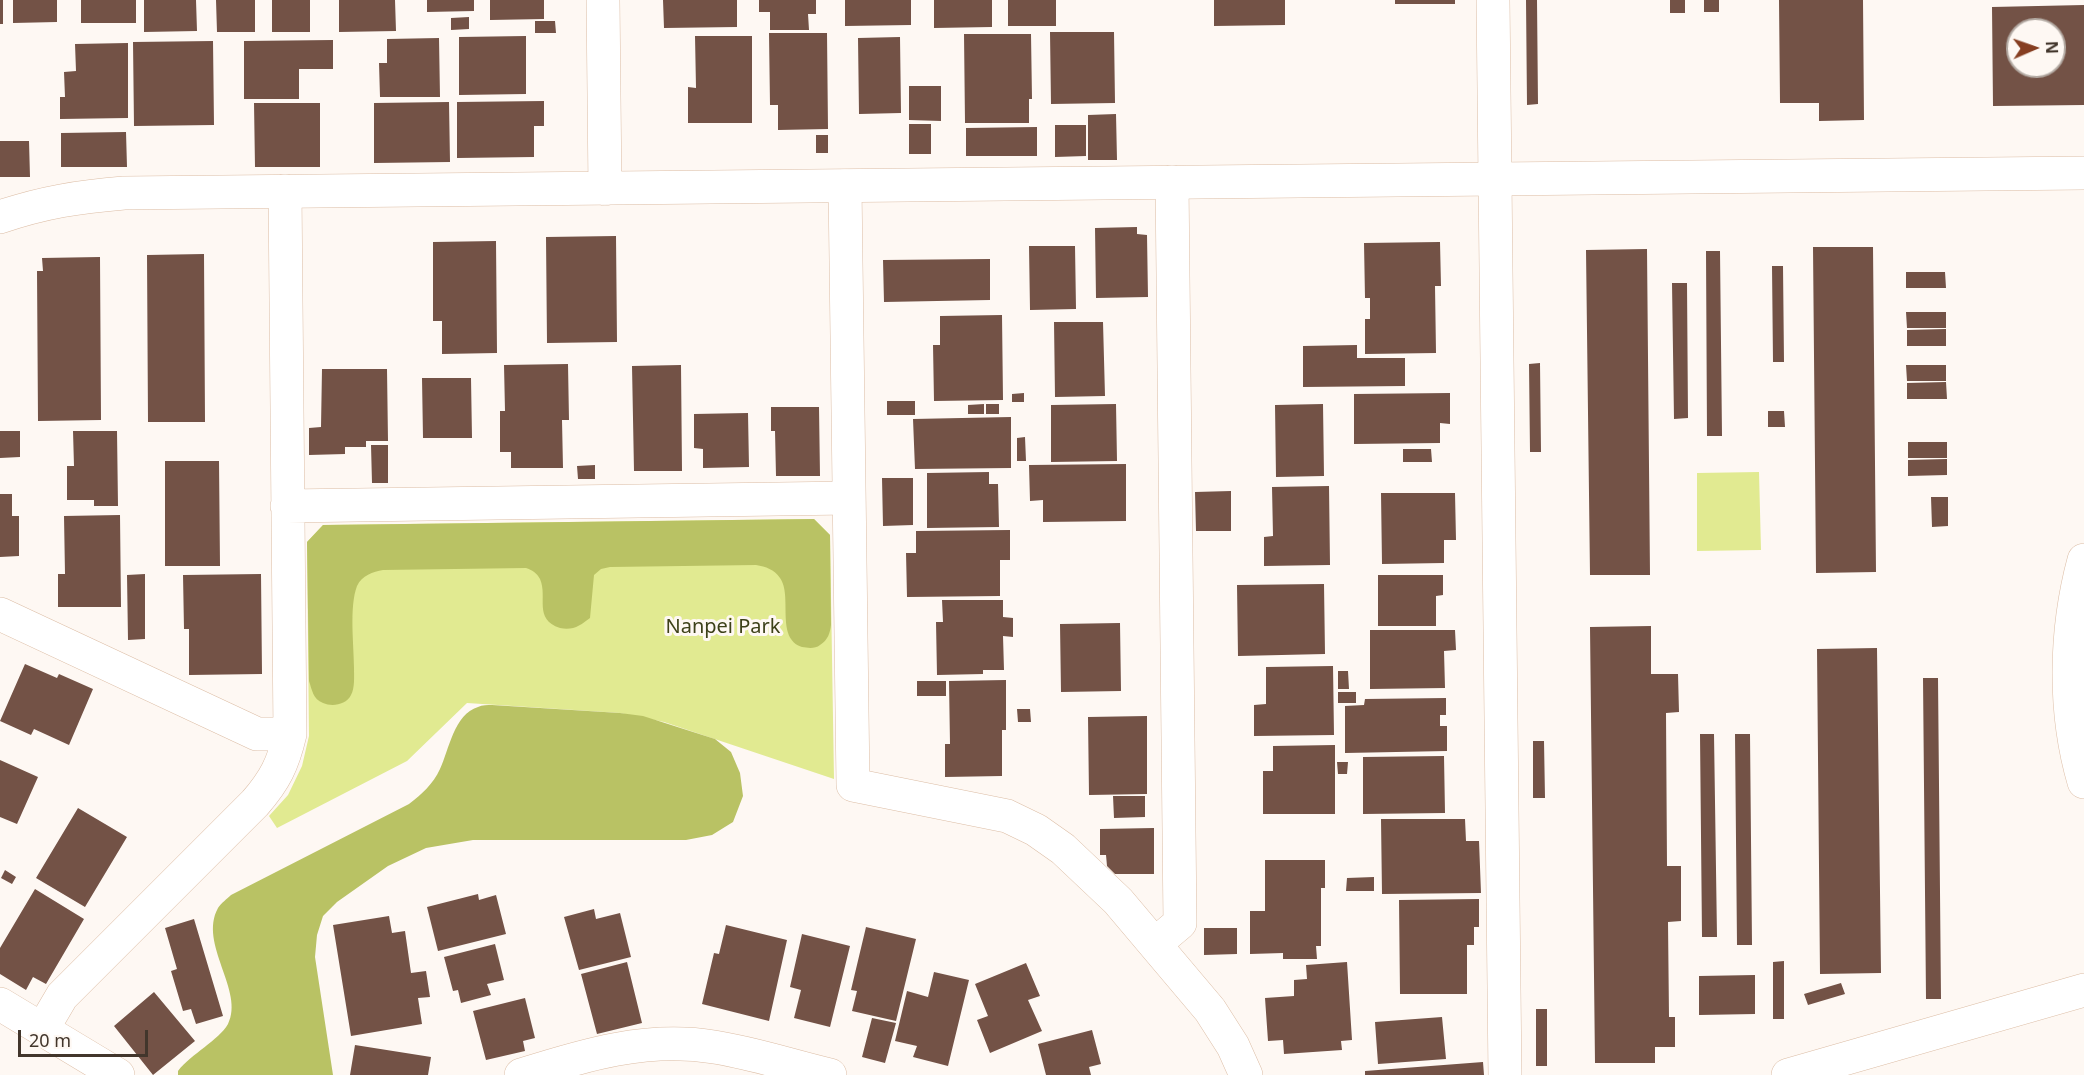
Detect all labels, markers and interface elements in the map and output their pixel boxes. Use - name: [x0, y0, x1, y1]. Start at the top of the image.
- north arrow: [2006, 18, 2066, 78]
- text: N: [2041, 41, 2063, 54]
- park label: Nanpei Park: [666, 615, 780, 639]
- scale bar: [21, 1018, 152, 1056]
- text: 20 m: [29, 1028, 71, 1052]

